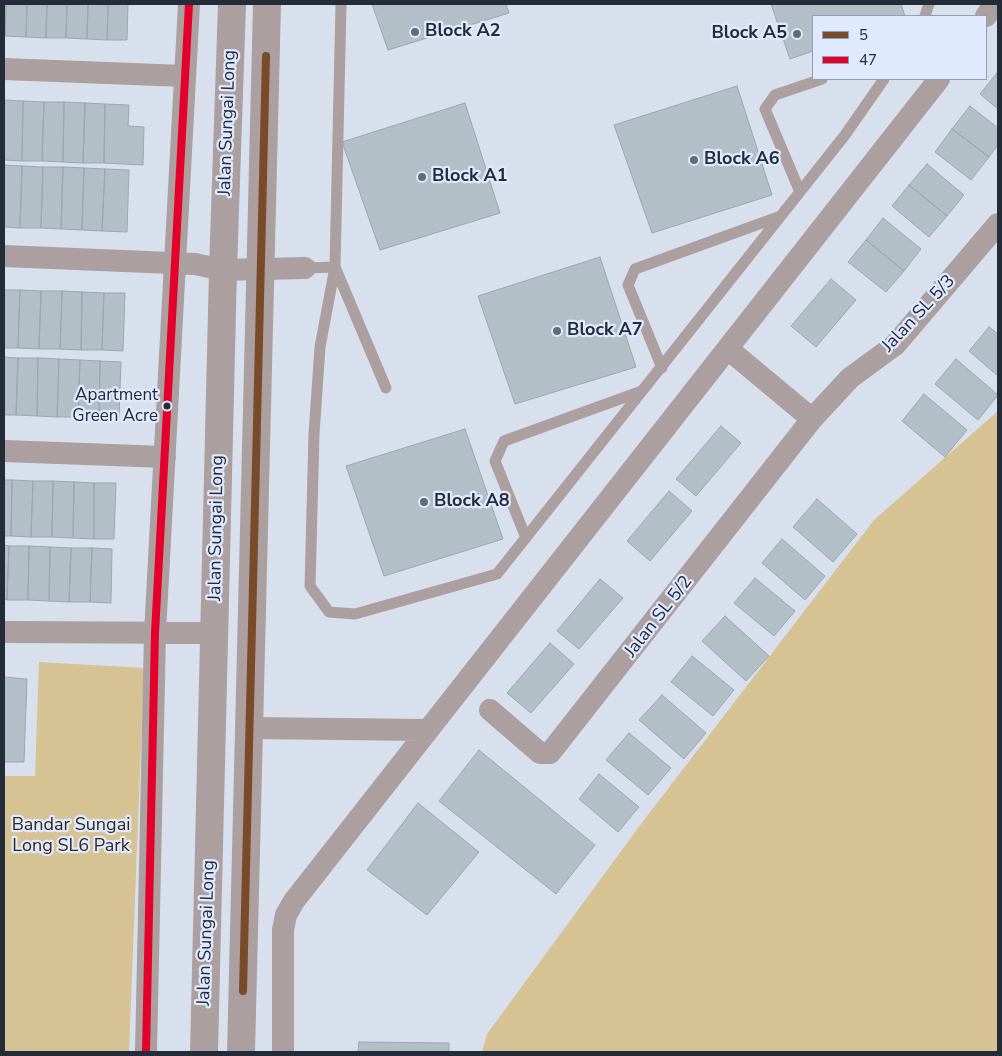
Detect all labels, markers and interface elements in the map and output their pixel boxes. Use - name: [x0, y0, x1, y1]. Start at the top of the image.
- legend: [812, 15, 987, 80]
- place label: Block A2: [425, 21, 501, 43]
- place label: Block A5: [711, 23, 787, 45]
- text: 5: [859, 25, 868, 45]
- marker: Block A2: [409, 26, 421, 38]
- marker: Block A5: [791, 28, 803, 40]
- street label: Jalan Sungai Long: [215, 50, 241, 196]
- text: 47: [859, 50, 877, 70]
- place label: Block A6: [704, 149, 780, 171]
- marker: Block A6: [688, 154, 700, 166]
- place label: Block A1: [432, 166, 508, 188]
- marker: Block A1: [416, 171, 428, 183]
- street label: Jalan SL 5/3: [878, 271, 960, 357]
- place label: Block A7: [567, 320, 643, 342]
- marker: Block A7: [551, 325, 563, 337]
- place label: Apartment Green Acre: [72, 386, 158, 426]
- marker: Apartment Green Acre: [162, 401, 172, 411]
- street label: Jalan Sungai Long: [205, 455, 229, 601]
- place label: Block A8: [434, 491, 510, 513]
- marker: Block A8: [418, 496, 430, 508]
- street label: Jalan SL 5/2: [621, 572, 697, 662]
- park label: Bandar Sungai Long SL6 Park: [12, 815, 130, 858]
- street label: Jalan Sungai Long: [194, 860, 220, 1006]

